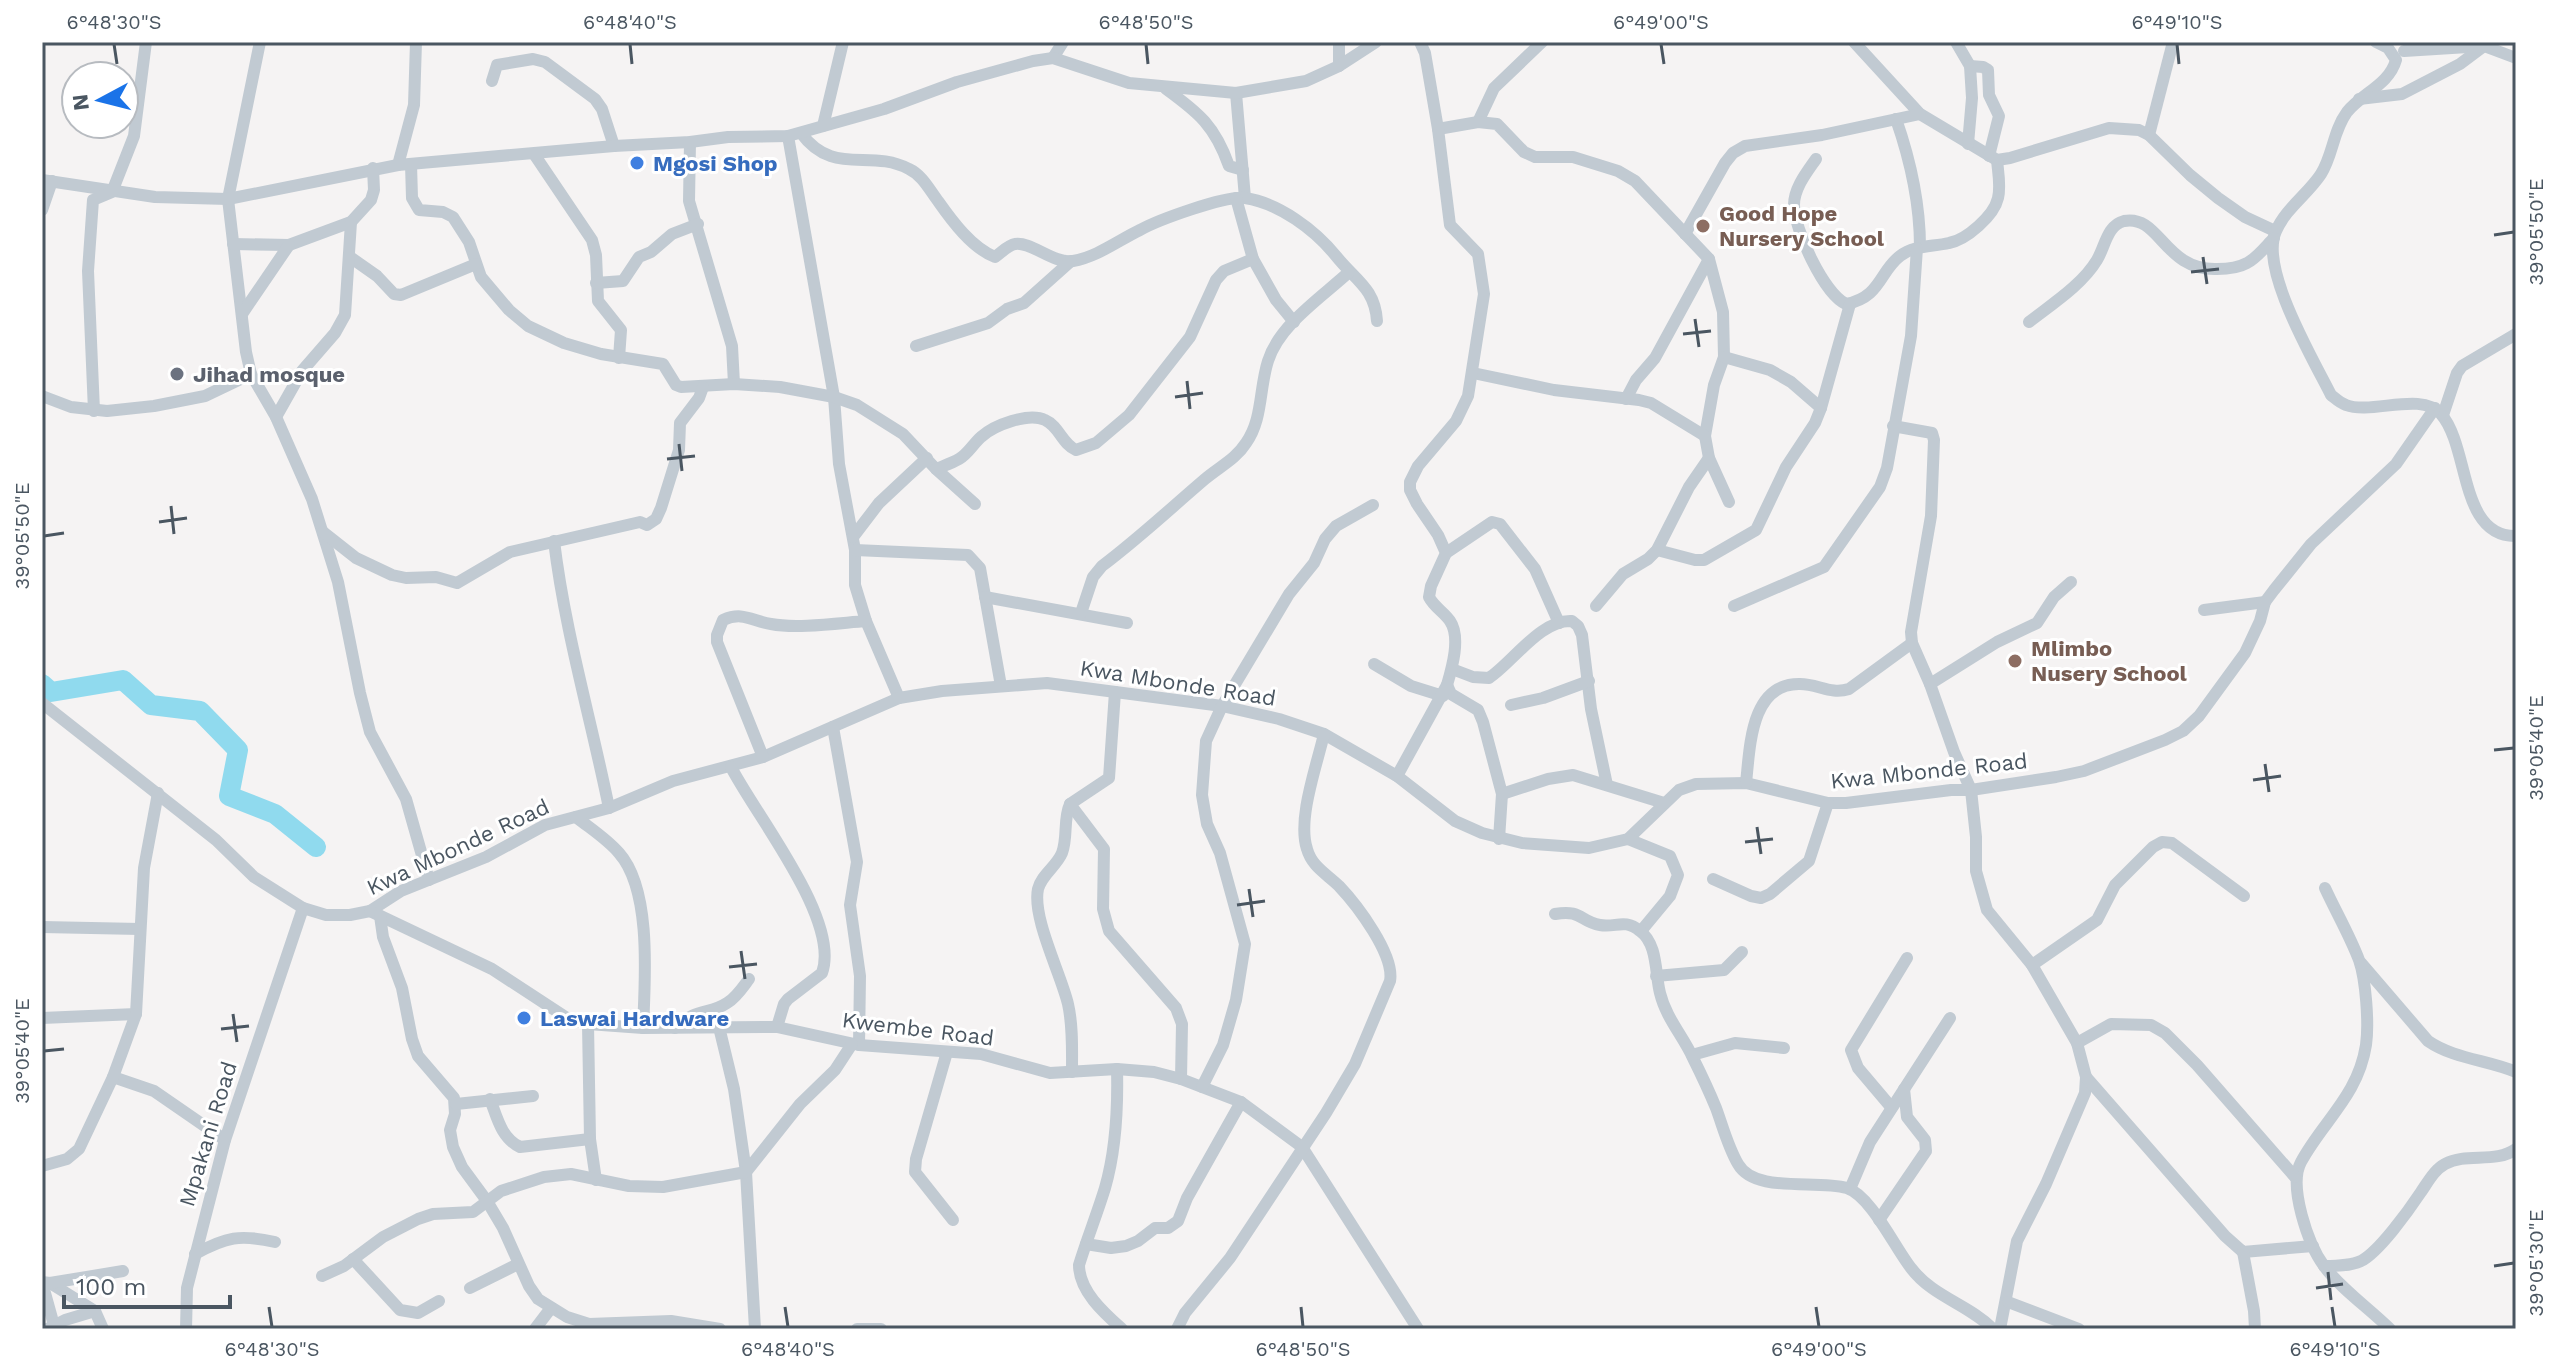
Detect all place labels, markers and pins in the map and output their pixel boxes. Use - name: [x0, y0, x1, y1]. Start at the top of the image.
- place label: Mgosi Shop: [653, 151, 778, 176]
- marker: Mgosi Shop: [628, 154, 646, 172]
- place label: Good Hope Nursery School: [1719, 201, 1885, 251]
- marker: Good Hope Nursery School: [1694, 217, 1712, 235]
- place label: Jihad mosque: [193, 362, 345, 387]
- marker: Jihad mosque: [168, 365, 186, 383]
- place label: Mlimbo Nusery School: [2031, 636, 2188, 686]
- marker: Mlimbo Nusery School: [2006, 652, 2024, 670]
- place label: Laswai Hardware: [540, 1006, 729, 1031]
- marker: Laswai Hardware: [515, 1009, 533, 1027]

